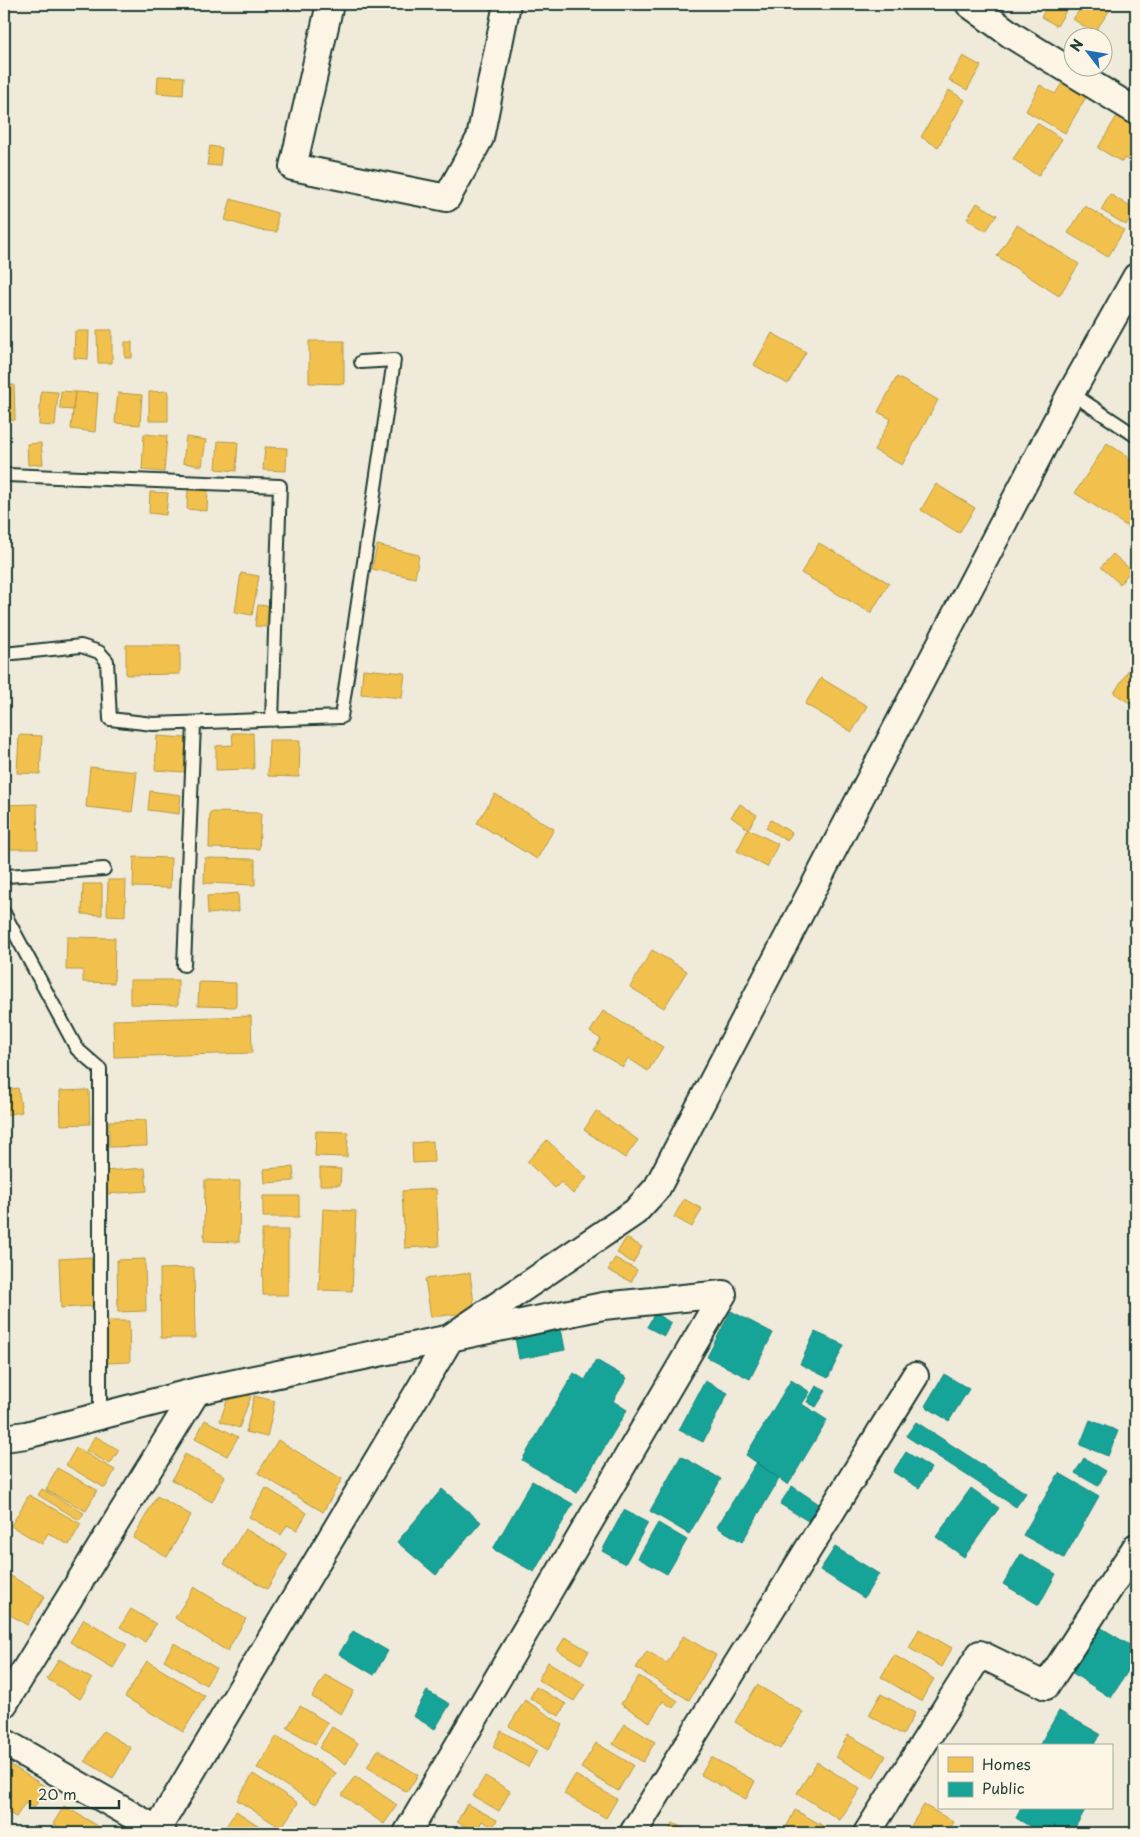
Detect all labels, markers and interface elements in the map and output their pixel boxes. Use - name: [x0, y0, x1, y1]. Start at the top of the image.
- north arrow: [1062, 28, 1112, 78]
- text: N: [1065, 35, 1088, 55]
- legend: [938, 1744, 1112, 1810]
- text: Homes: [982, 1752, 1031, 1775]
- text: Public: [982, 1776, 1025, 1799]
- scale bar: [30, 1777, 119, 1809]
- text: 20 m: [38, 1782, 77, 1805]

